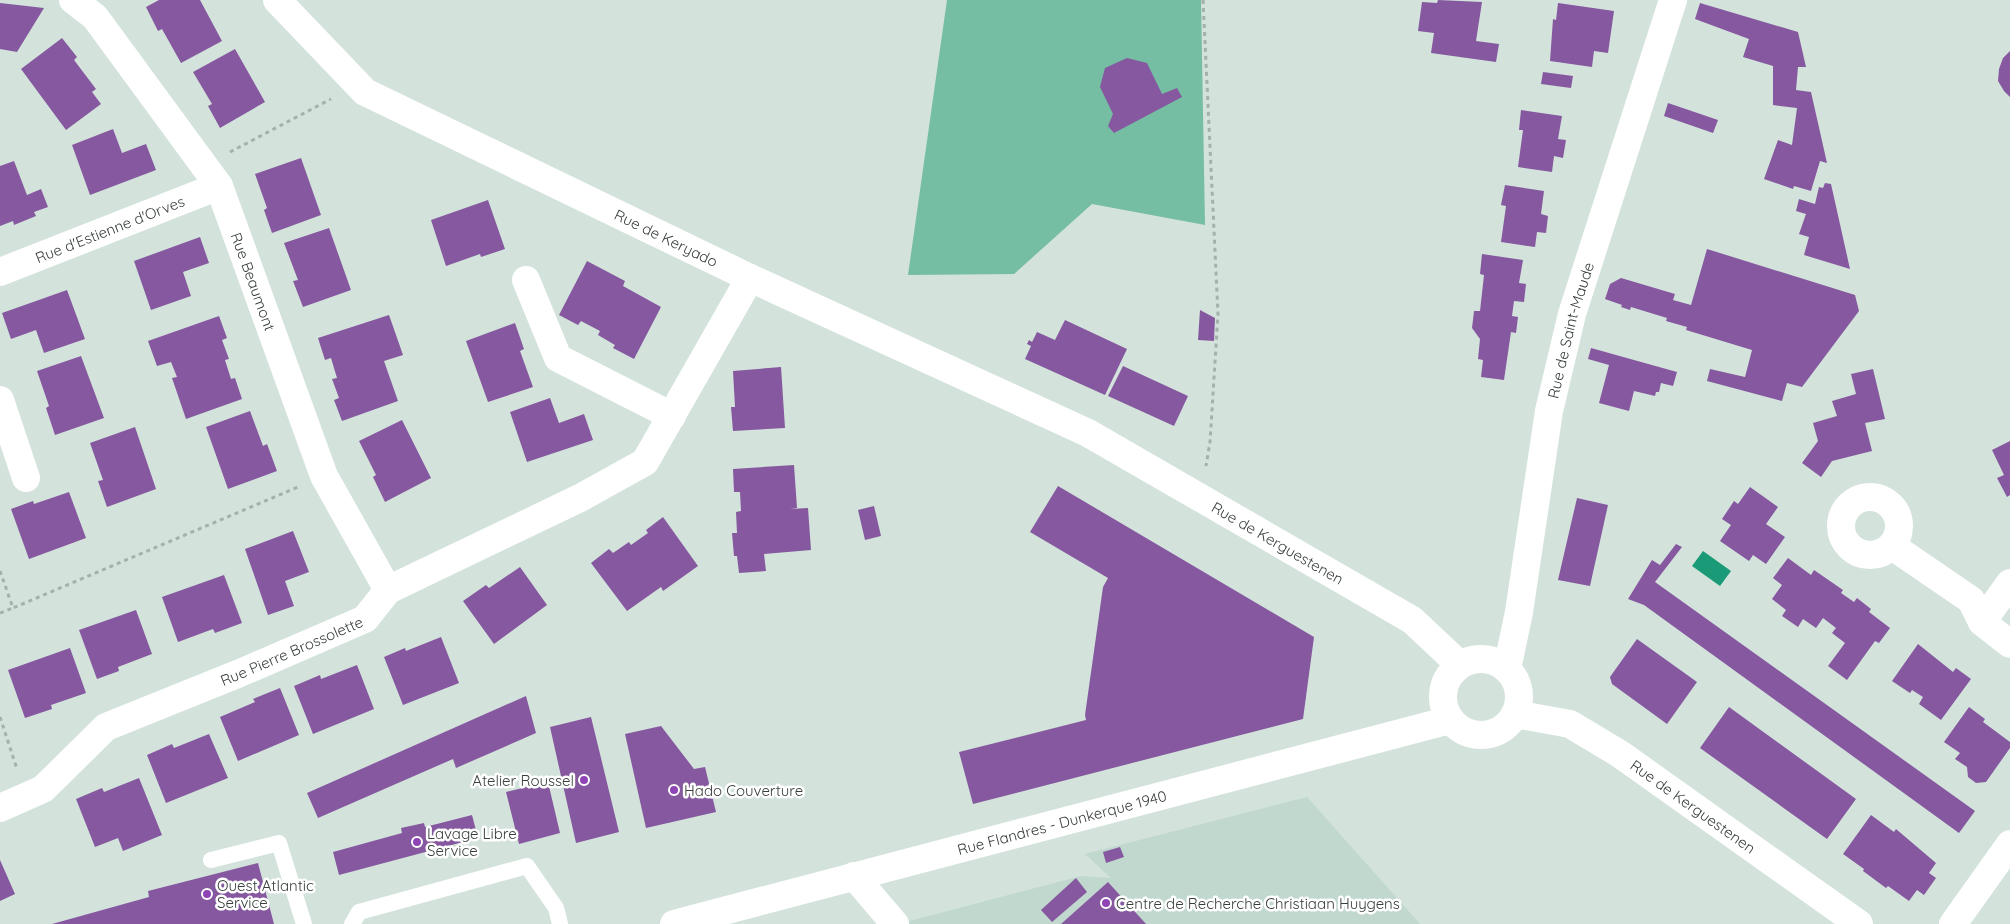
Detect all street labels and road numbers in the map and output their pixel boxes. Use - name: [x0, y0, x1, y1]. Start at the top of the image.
- street label: Rue d'Estienne d'Orves: [32, 191, 187, 267]
- street label: Rue de Keryado: [612, 205, 721, 271]
- street label: Rue Beaumont: [227, 230, 280, 333]
- street label: Rue de Saint-Maude: [1543, 260, 1598, 400]
- street label: Rue de Kerguestenen: [1209, 497, 1347, 588]
- street label: Rue Pierre Brossolette: [217, 612, 366, 689]
- street label: Rue de Kerguestenen: [1627, 755, 1759, 857]
- street label: Rue Flandres - Dunkerque 1940: [955, 785, 1169, 859]

